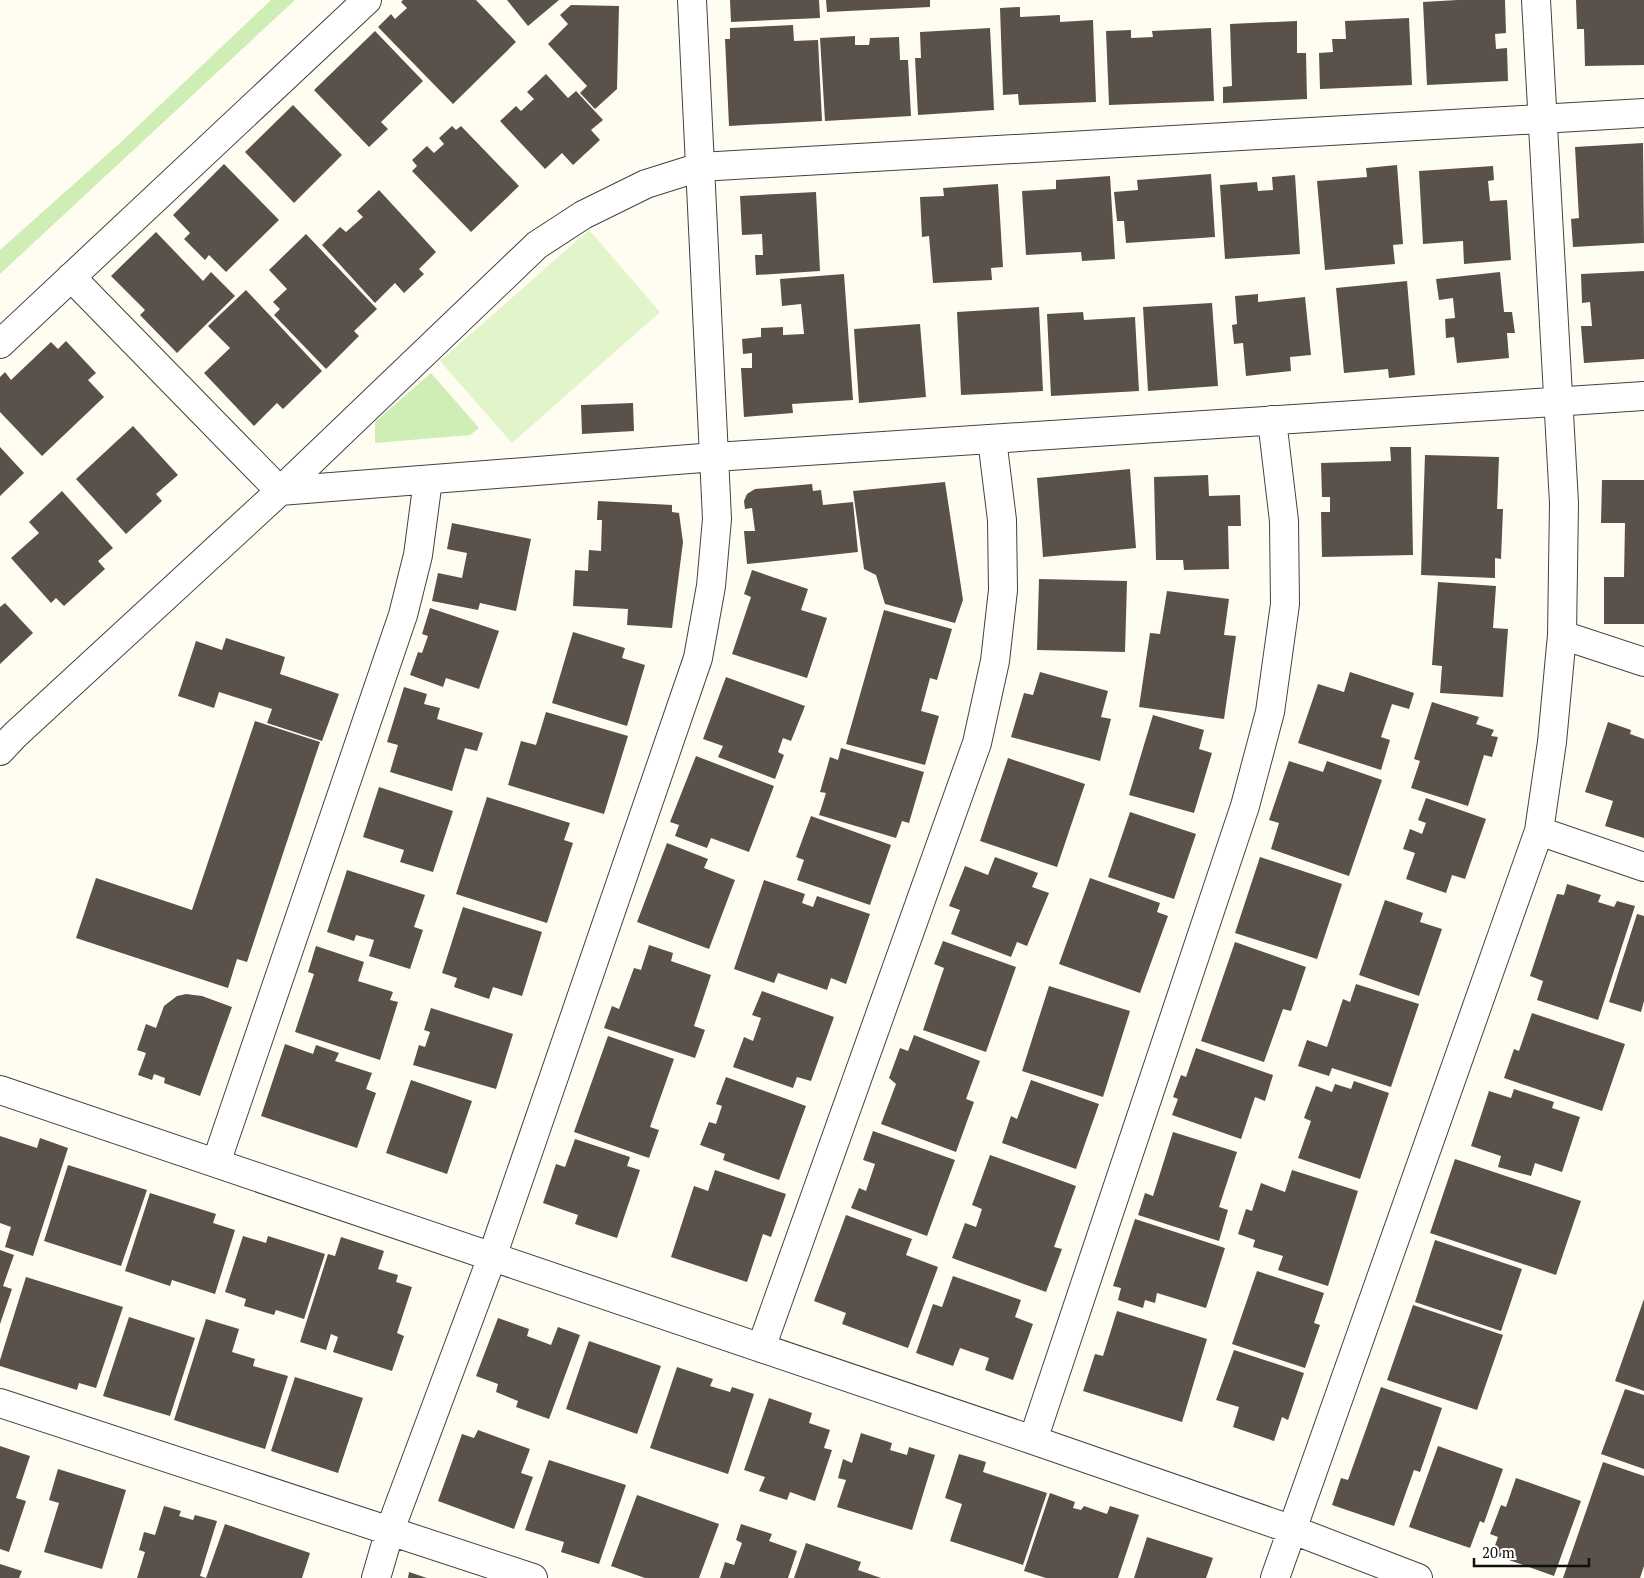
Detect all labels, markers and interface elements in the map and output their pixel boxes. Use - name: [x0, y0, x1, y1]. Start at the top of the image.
- scale bar: [1474, 1536, 1589, 1568]
- text: 20 m: [1482, 1542, 1515, 1562]

